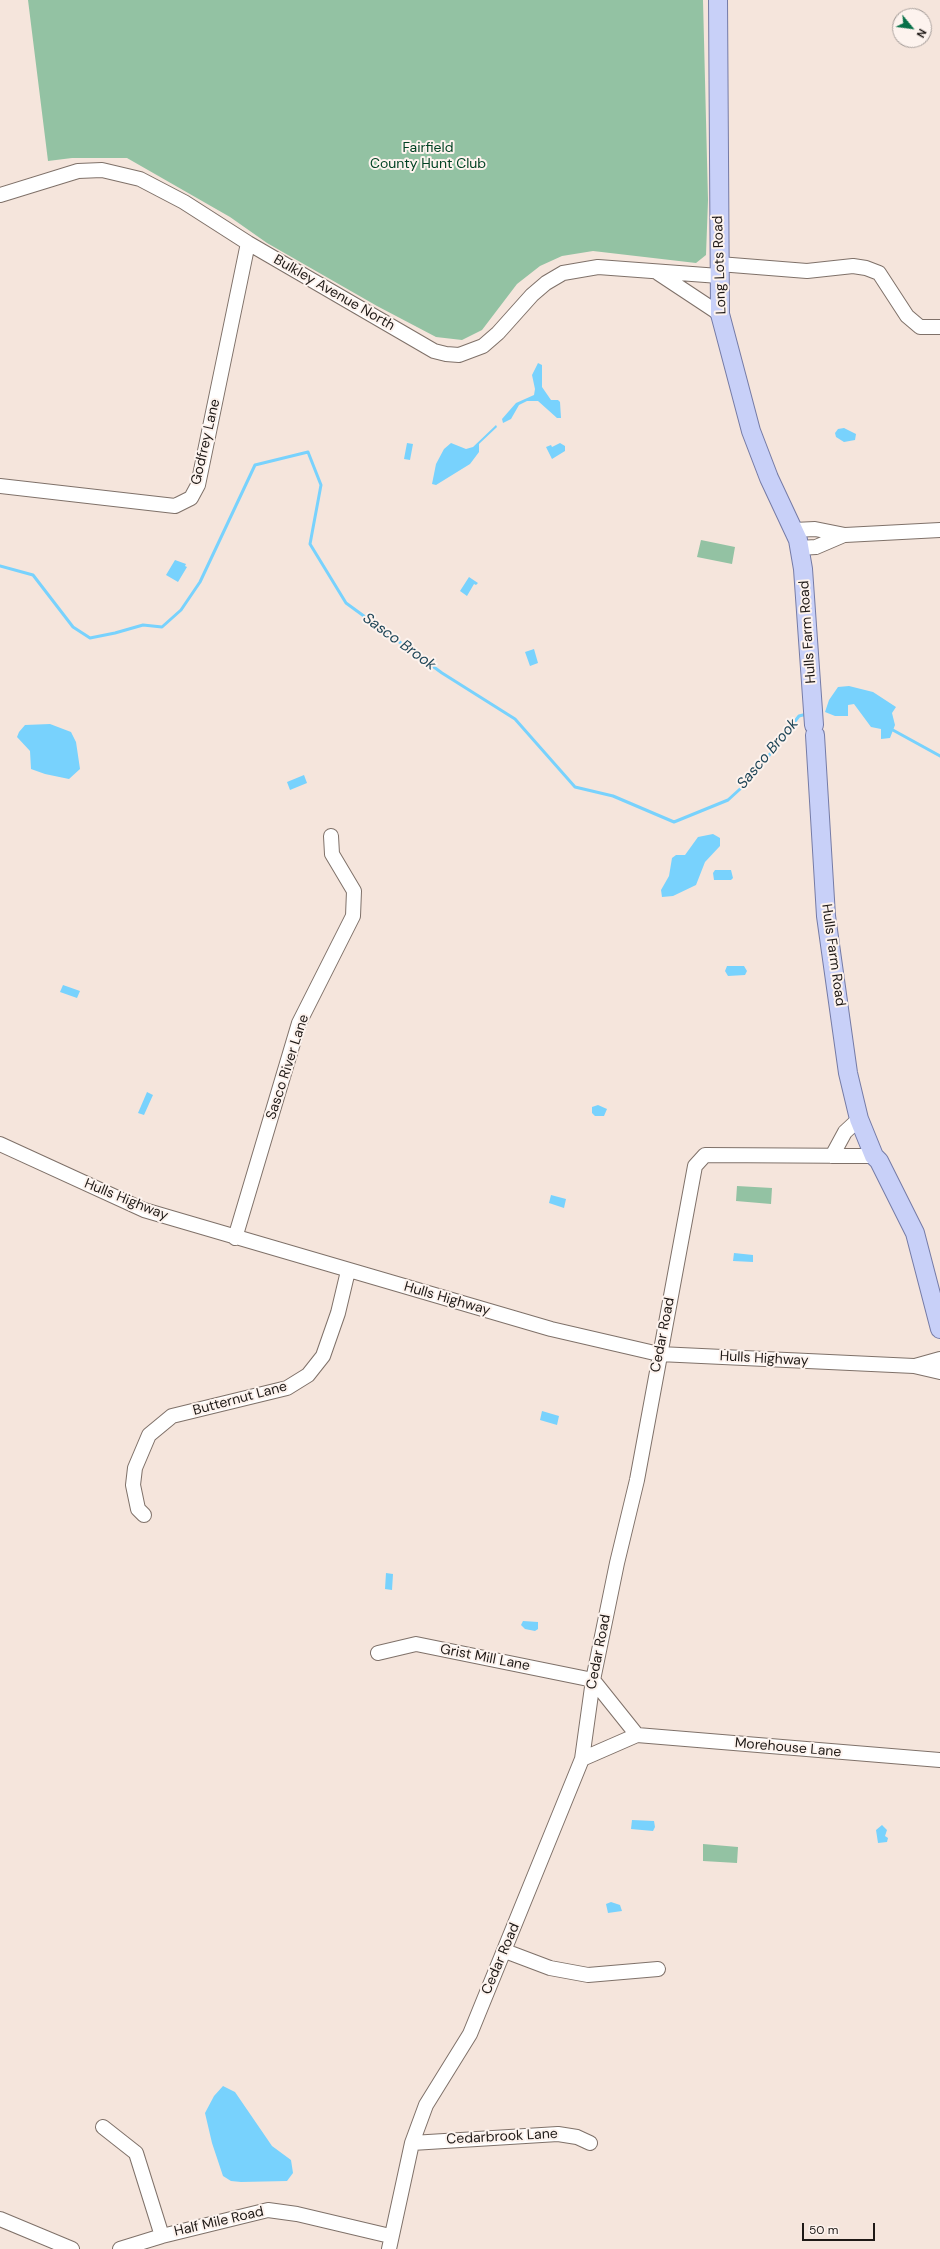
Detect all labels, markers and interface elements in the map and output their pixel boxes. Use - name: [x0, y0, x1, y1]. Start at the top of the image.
- north arrow: [892, 8, 932, 48]
- text: N: [914, 26, 930, 40]
- park label: Fairfield County Hunt Club: [370, 140, 486, 172]
- street label: Long Lots Road: [710, 215, 730, 315]
- street label: Bulkley Avenue North: [271, 251, 397, 335]
- street label: Godfrey Lane: [188, 397, 224, 487]
- street label: Hulls Farm Road: [796, 580, 820, 684]
- water label: Sasco Brook: [359, 609, 439, 675]
- water label: Sasco Brook: [733, 715, 803, 793]
- street label: Hulls Farm Road: [818, 903, 848, 1007]
- street label: Sasco River Lane: [263, 1012, 313, 1122]
- street label: Hulls Highway: [82, 1176, 170, 1224]
- street label: Hulls Highway: [402, 1279, 492, 1319]
- street label: Cedar Road: [648, 1296, 678, 1374]
- street label: Hulls Highway: [719, 1348, 809, 1370]
- street label: Butternut Lane: [191, 1378, 289, 1420]
- street label: Cedar Road: [584, 1613, 614, 1691]
- street label: Grist Mill Lane: [439, 1641, 531, 1675]
- street label: Morehouse Lane: [734, 1735, 842, 1761]
- street label: Cedar Road: [478, 1921, 524, 1997]
- street label: Cedarbrook Lane: [446, 2126, 558, 2148]
- street label: Half Mile Road: [173, 2204, 265, 2240]
- scale bar: [804, 2215, 877, 2241]
- text: 50 m: [809, 2222, 838, 2238]

